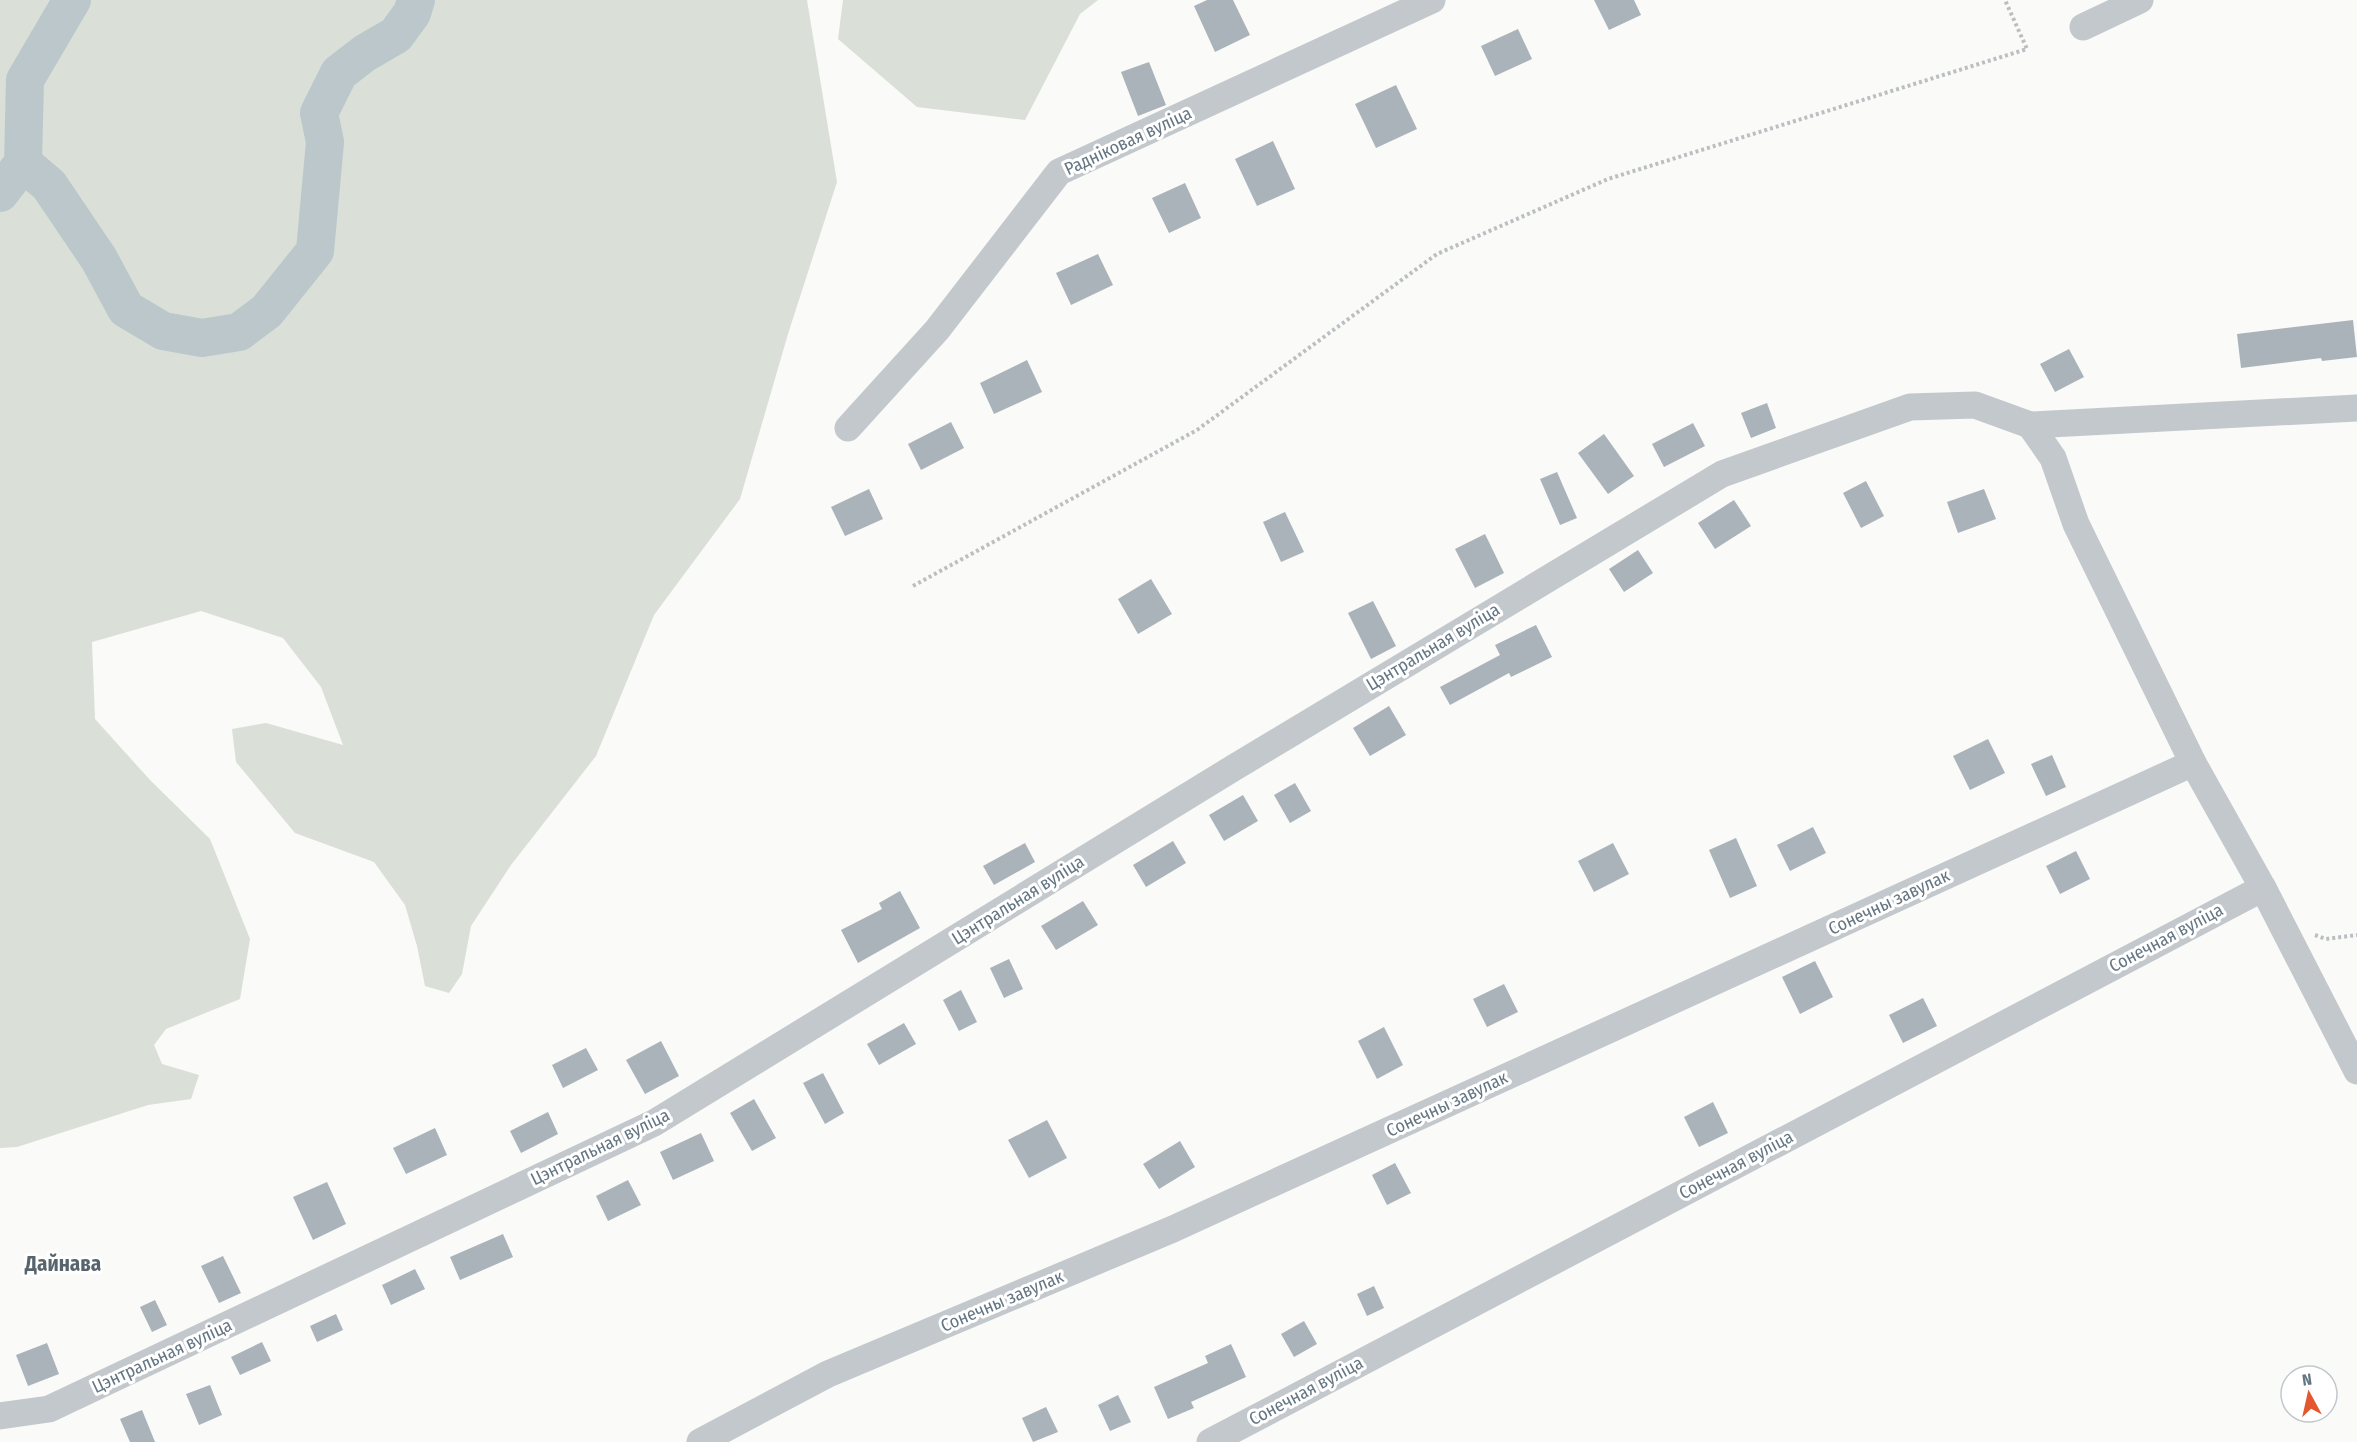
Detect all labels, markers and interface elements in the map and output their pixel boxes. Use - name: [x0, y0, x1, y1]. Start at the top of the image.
- street label: Радніковая вуліца: [1061, 102, 1195, 180]
- street label: Цэнтральная вуліца: [1362, 598, 1504, 696]
- street label: Цэнтральная вуліца: [948, 850, 1088, 950]
- street label: Сонечны завулак: [1825, 864, 1954, 940]
- street label: Сонечная вуліца: [2105, 899, 2227, 977]
- street label: Сонечны завулак: [1383, 1066, 1512, 1142]
- street label: Цэнтральная вуліца: [527, 1104, 673, 1190]
- street label: Сонечная вуліца: [1675, 1126, 1797, 1204]
- district label: Дайнава: [24, 1251, 101, 1277]
- street label: Сонечны завулак: [937, 1265, 1067, 1337]
- street label: Цэнтральная вуліца: [89, 1314, 236, 1398]
- street label: Сонечная вуліца: [1245, 1352, 1367, 1430]
- north arrow: [2279, 1364, 2339, 1424]
- text: N: [2301, 1370, 2313, 1390]

